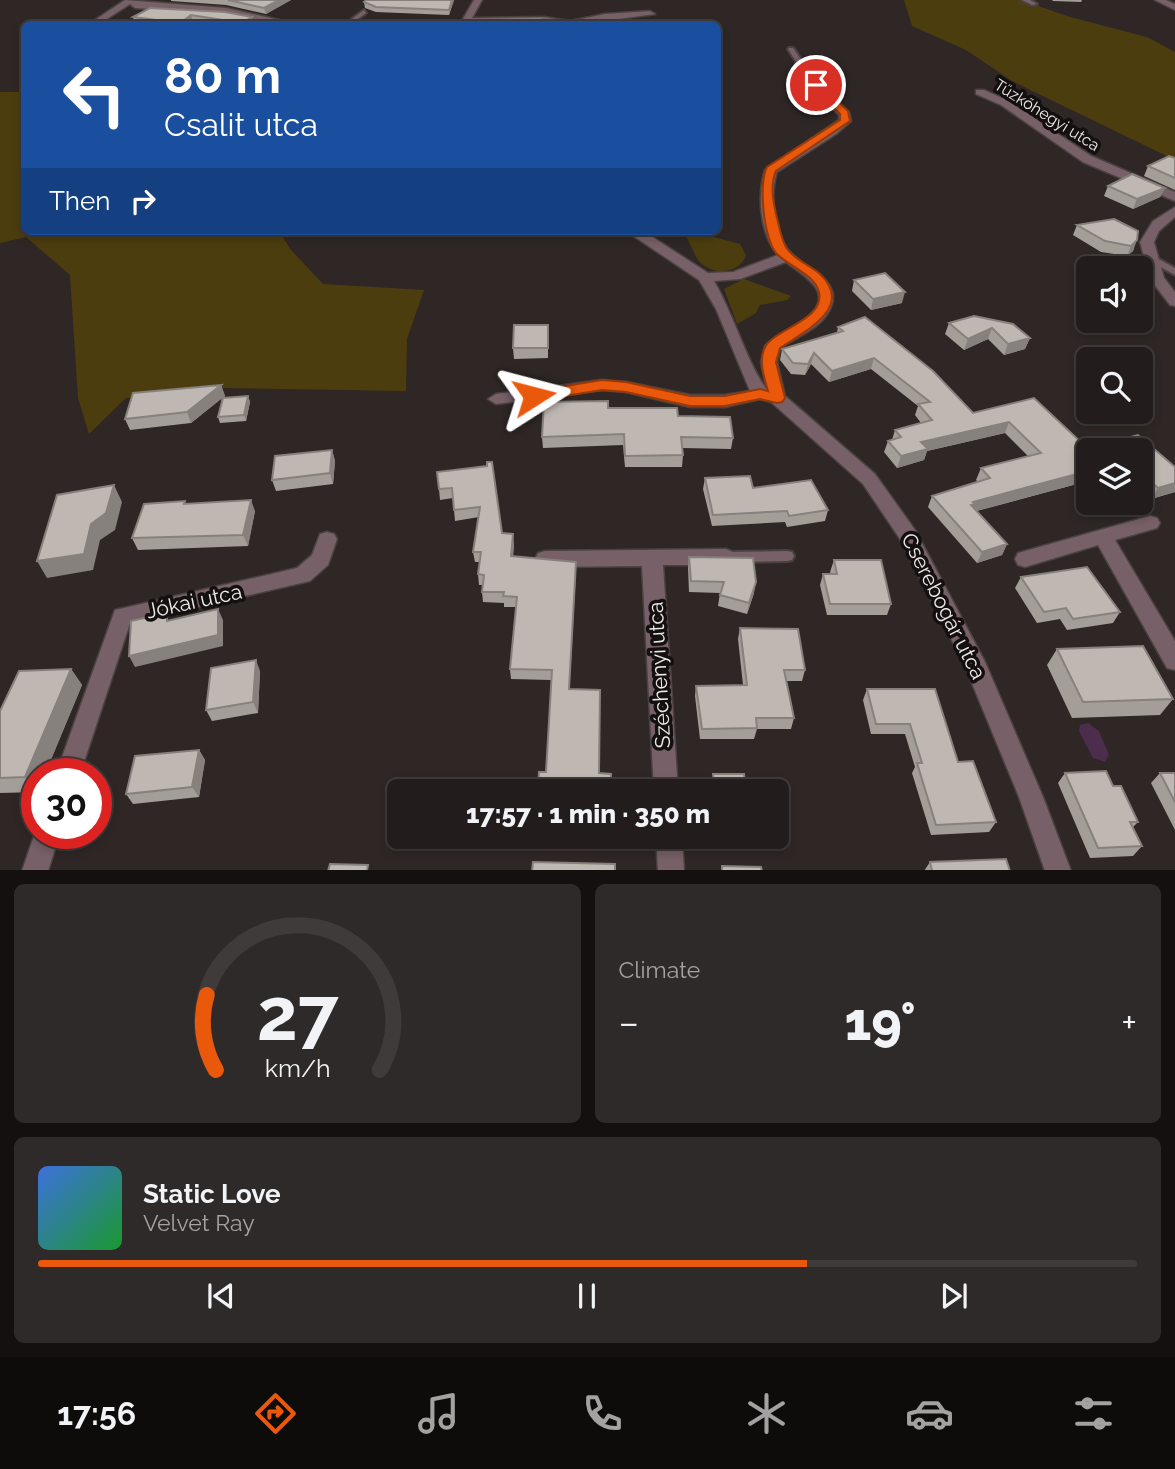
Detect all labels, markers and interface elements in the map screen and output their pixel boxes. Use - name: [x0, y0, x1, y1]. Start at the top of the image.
- text: 80 m: [164, 47, 281, 104]
- icon: left: [49, 49, 140, 140]
- pin: [786, 55, 846, 115]
- icon: arrive: [797, 66, 835, 104]
- street label: Tűzkőhegyi utca: [991, 75, 1103, 155]
- text: Csalit utca: [164, 106, 318, 143]
- icon: right: [124, 182, 162, 220]
- text: Then: [49, 186, 110, 216]
- map controls: [1076, 256, 1153, 515]
- button: sound: [1076, 256, 1153, 333]
- button: search: [1076, 347, 1153, 424]
- position arrow: [497, 359, 571, 433]
- button: layers: [1076, 438, 1153, 515]
- street label: Cserebogár utca: [896, 529, 992, 683]
- street label: Jókai utca: [144, 579, 244, 623]
- street label: Széchenyi utca: [643, 601, 675, 749]
- speed limit sign: 30: [21, 758, 112, 849]
- text: 17:57 · 1 min · 350 m: [466, 799, 710, 829]
- text: Climate: [619, 956, 700, 983]
- text: 27: [256, 972, 338, 1057]
- text: 19°: [844, 991, 916, 1052]
- text: −: [619, 1000, 639, 1045]
- text: +: [1121, 1000, 1137, 1045]
- text: km/h: [264, 1052, 330, 1082]
- text: Static Love: [143, 1179, 281, 1209]
- text: Velvet Ray: [143, 1209, 255, 1236]
- icon: previous: [202, 1277, 240, 1315]
- icon: pause: [568, 1277, 606, 1315]
- icon: next: [935, 1277, 973, 1315]
- icon: directions: [251, 1389, 300, 1438]
- icon: music: [414, 1389, 463, 1438]
- icon: phone: [578, 1389, 627, 1438]
- icon: climate: [742, 1389, 791, 1438]
- icon: car: [905, 1389, 954, 1438]
- icon: filters: [1069, 1389, 1118, 1438]
- text: 17:56: [57, 1395, 136, 1432]

